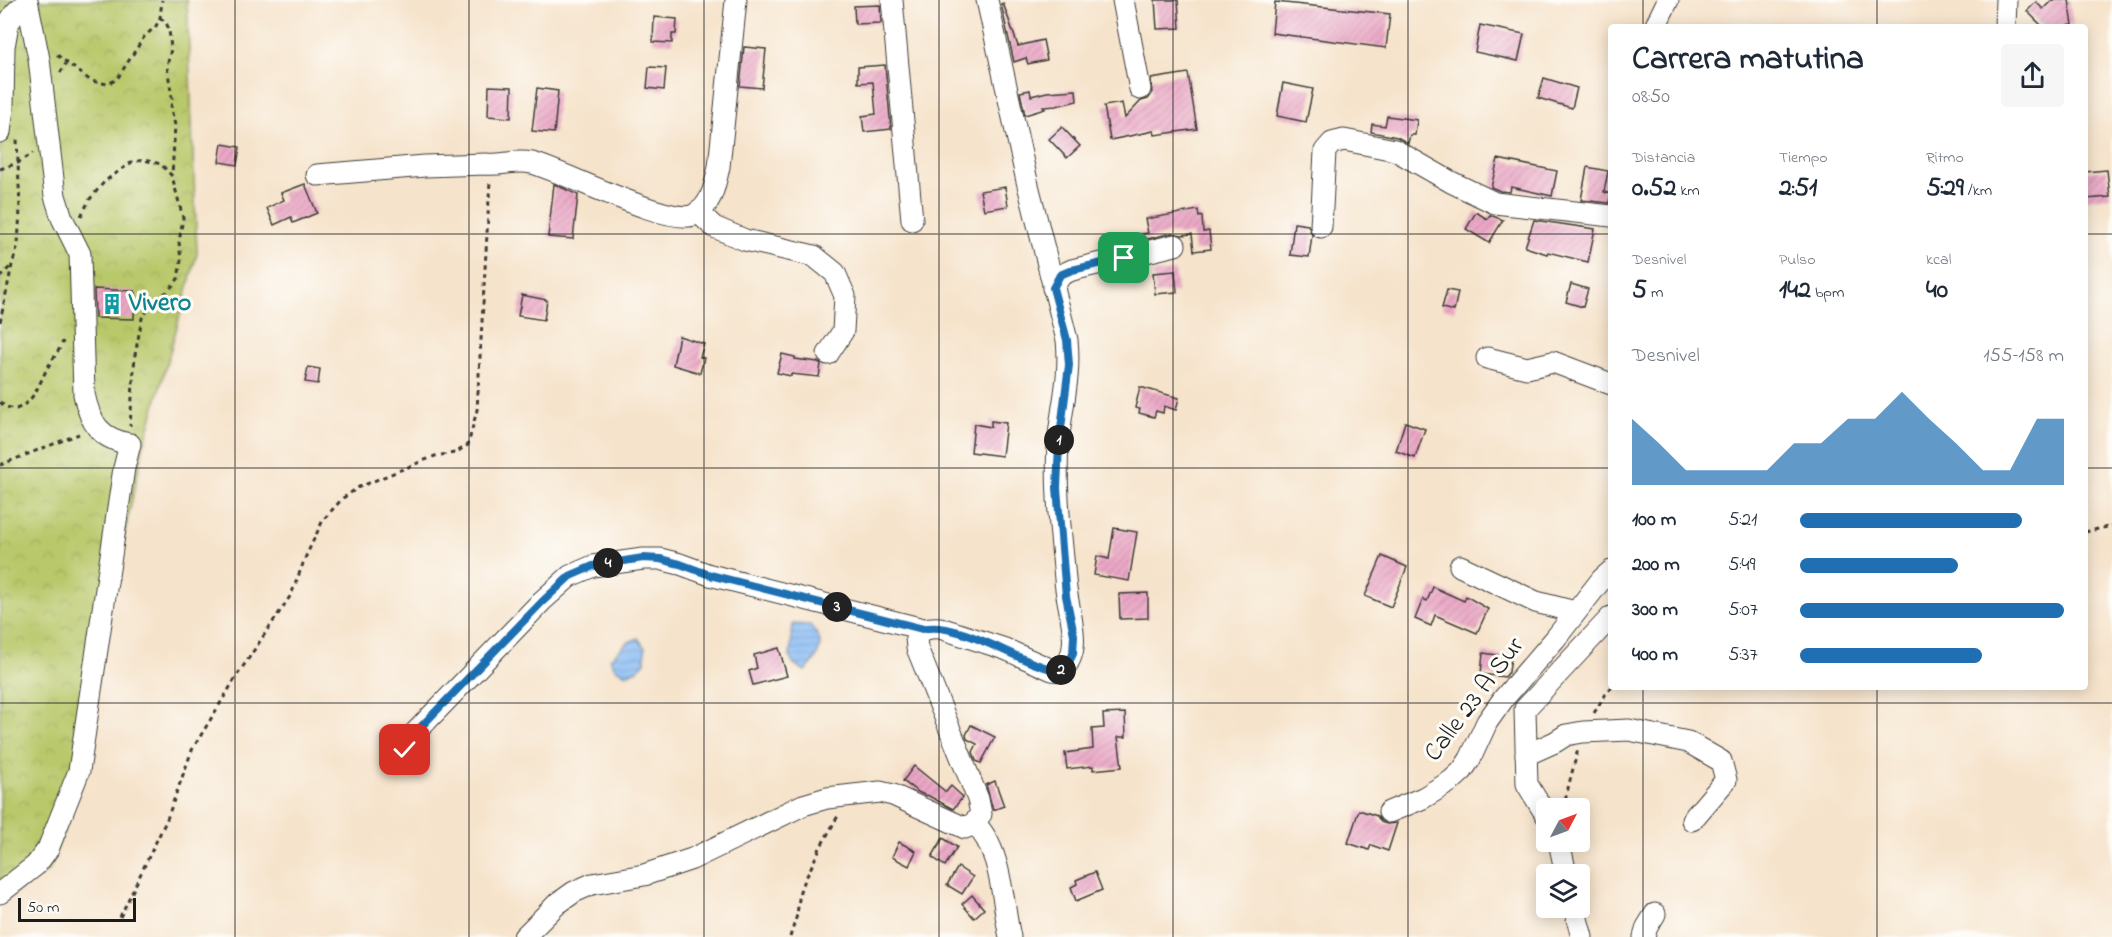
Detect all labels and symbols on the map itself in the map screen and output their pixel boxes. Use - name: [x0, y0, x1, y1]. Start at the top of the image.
- pin: [1098, 232, 1149, 283]
- place label: Vivero: [128, 285, 191, 323]
- building icon: Vivero: [100, 292, 124, 316]
- pin: 1: [1044, 425, 1074, 455]
- pin: 4: [593, 548, 623, 578]
- pin: 3: [822, 592, 852, 622]
- street label: Calle 23 A Sur: [1415, 629, 1535, 770]
- pin: 2: [1046, 655, 1076, 685]
- pin: [379, 724, 430, 775]
- north arrow: [1536, 798, 1590, 852]
- scale bar: [18, 895, 136, 922]

